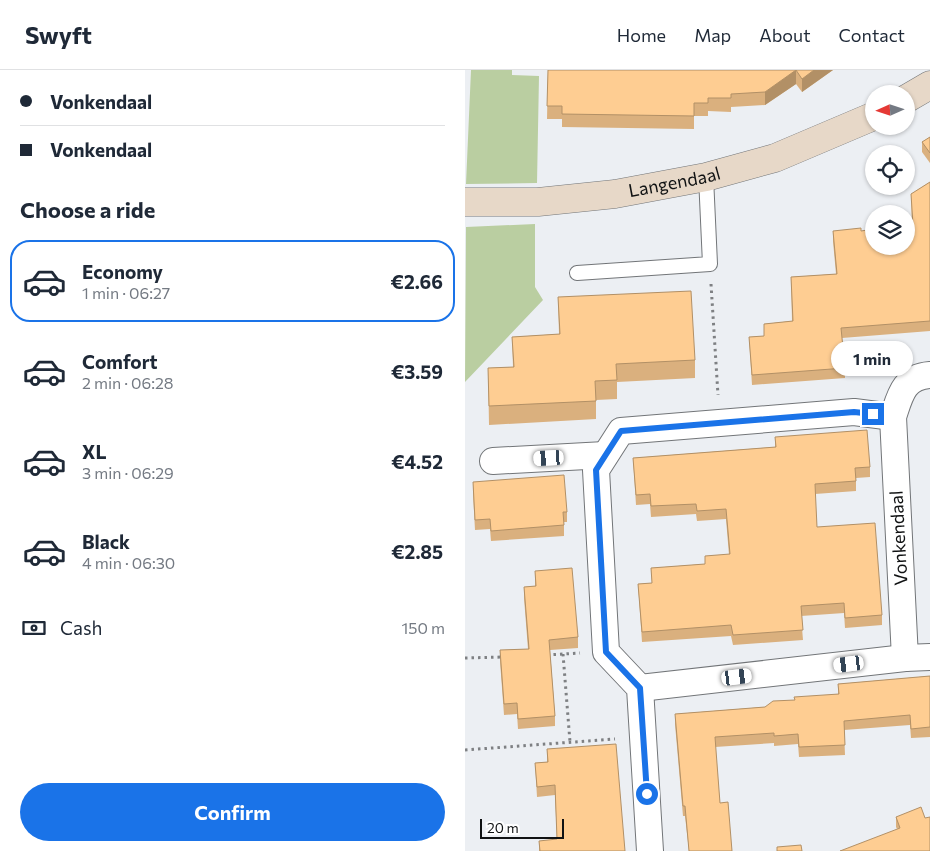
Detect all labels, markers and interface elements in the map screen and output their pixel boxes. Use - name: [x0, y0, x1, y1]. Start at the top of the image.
- text: Swyft: [25, 20, 92, 49]
- text: Home: [617, 24, 666, 46]
- text: Map: [694, 24, 731, 46]
- text: About: [759, 24, 811, 46]
- text: Contact: [839, 24, 905, 46]
- north arrow: [865, 85, 915, 135]
- map controls: [865, 85, 915, 255]
- text: Vonkendaal: [50, 90, 152, 113]
- text: Vonkendaal: [50, 138, 152, 161]
- button: locate: [865, 145, 915, 195]
- street label: Langendaal: [626, 162, 723, 201]
- text: Choose a ride: [20, 196, 155, 223]
- button: layers: [865, 205, 915, 255]
- icon: car: [22, 259, 67, 304]
- text: Economy: [82, 260, 163, 283]
- text: €2.66: [391, 270, 443, 293]
- text: 1 min · 06:27: [82, 283, 170, 302]
- callout: 1 min: [832, 342, 914, 376]
- icon: car: [22, 349, 67, 394]
- text: 1 min: [853, 349, 891, 368]
- text: Comfort: [82, 350, 158, 373]
- text: €3.59: [391, 360, 443, 383]
- text: 2 min · 06:28: [82, 373, 174, 392]
- route end: [862, 403, 884, 425]
- icon: car: [22, 439, 67, 484]
- text: XL: [82, 440, 107, 463]
- text: €4.52: [391, 450, 443, 473]
- car: [533, 450, 564, 466]
- text: 3 min · 06:29: [82, 463, 174, 482]
- street label: Vonkendaal: [885, 490, 911, 586]
- icon: car: [22, 529, 67, 574]
- text: Black: [82, 530, 130, 553]
- text: €2.85: [391, 540, 443, 563]
- text: 4 min · 06:30: [82, 553, 175, 572]
- icon: cash: [20, 614, 48, 642]
- text: Cash: [60, 616, 102, 639]
- text: 150 m: [402, 618, 445, 637]
- car: [833, 655, 864, 673]
- car: [721, 668, 752, 686]
- button: Confirm: [20, 783, 445, 841]
- route start: [636, 783, 658, 805]
- scale bar: [480, 816, 564, 839]
- text: 20 m: [487, 819, 519, 836]

